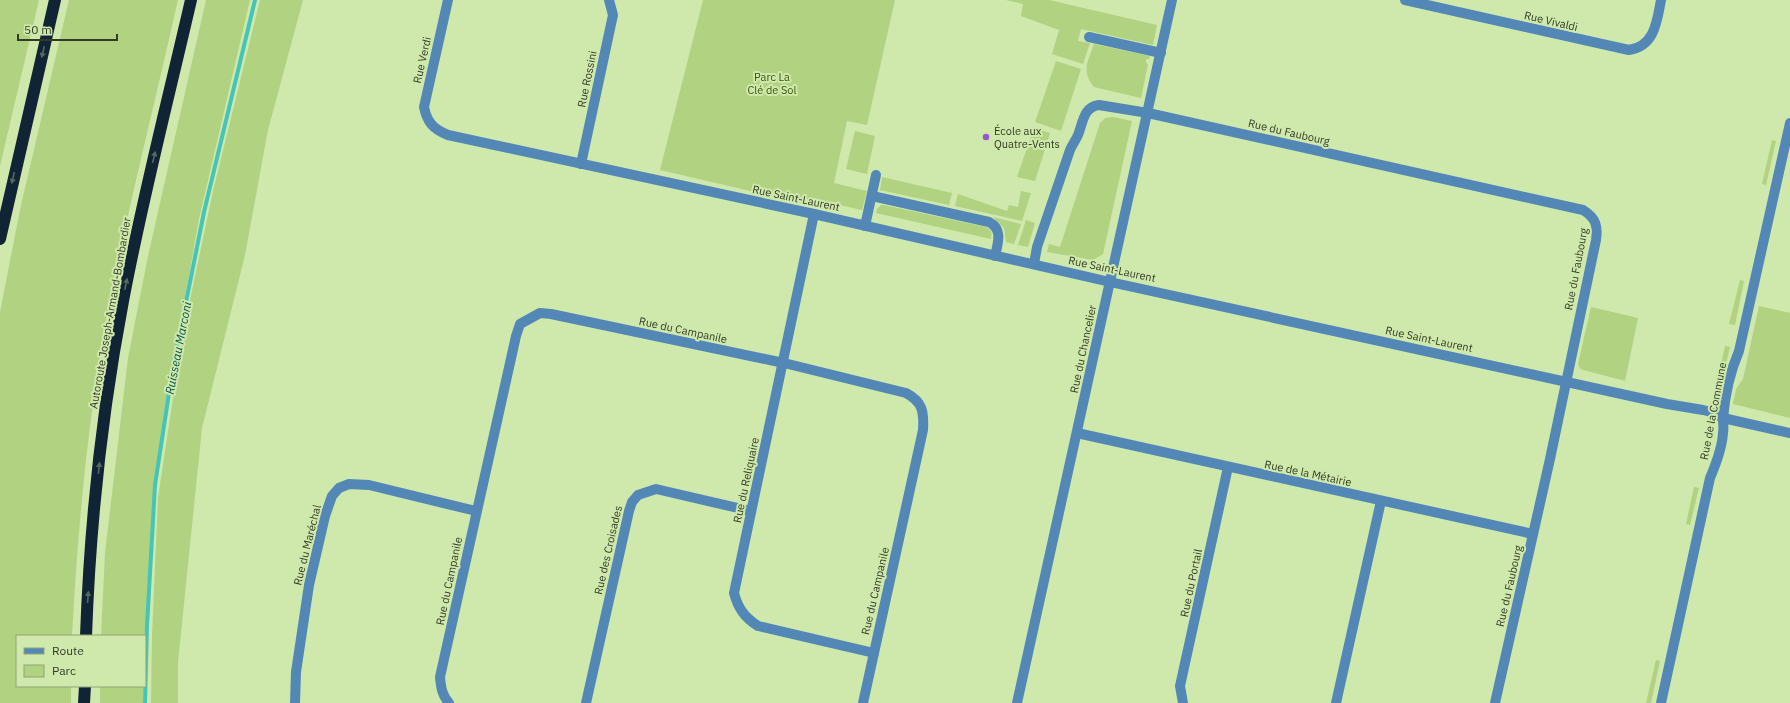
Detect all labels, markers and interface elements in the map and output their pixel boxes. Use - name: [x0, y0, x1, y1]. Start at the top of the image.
- street label: Rue Vivaldi: [1523, 8, 1579, 34]
- scale bar: [18, 16, 117, 42]
- text: 50 m: [24, 22, 52, 37]
- street label: Rue Verdi: [410, 35, 434, 85]
- one-way arrow: [39, 45, 45, 58]
- street label: Rue Rossini: [574, 49, 600, 109]
- park label: Parc La Clé de Sol: [747, 70, 797, 97]
- street label: Rue du Faubourg: [1247, 116, 1331, 148]
- place label: École aux Quatre-Vents: [994, 124, 1060, 151]
- marker: École aux Quatre-Vents: [981, 132, 991, 142]
- one-way arrow: [152, 151, 158, 163]
- one-way arrow: [10, 172, 16, 184]
- street label: Rue Saint-Laurent: [751, 182, 841, 214]
- street label: Autoroute Joseph-Armand-Bombardier: [86, 216, 134, 410]
- street label: Rue du Faubourg: [1561, 227, 1591, 311]
- street label: Rue Saint-Laurent: [1067, 253, 1157, 285]
- one-way arrow: [124, 278, 130, 290]
- water label: Ruisseau Marconi: [162, 300, 195, 396]
- street label: Rue du Chancelier: [1067, 304, 1099, 394]
- street label: Rue du Campanile: [638, 314, 728, 346]
- street label: Rue Saint-Laurent: [1384, 323, 1474, 355]
- street label: Rue de la Commune: [1697, 361, 1729, 461]
- street label: Rue du Reliquaire: [730, 436, 762, 524]
- street label: Rue de la Métairie: [1263, 457, 1353, 489]
- one-way arrow: [95, 461, 102, 474]
- street label: Rue du Maréchal: [290, 503, 324, 587]
- street label: Rue des Croisades: [591, 504, 625, 596]
- street label: Rue du Campanile: [433, 536, 465, 626]
- street label: Rue du Faubourg: [1493, 544, 1525, 628]
- street label: Rue du Campanile: [858, 546, 892, 636]
- street label: Rue du Portail: [1177, 548, 1205, 618]
- one-way arrow: [84, 591, 91, 603]
- legend: [16, 635, 146, 687]
- text: Route: [52, 643, 84, 658]
- text: Parc: [52, 663, 76, 678]

